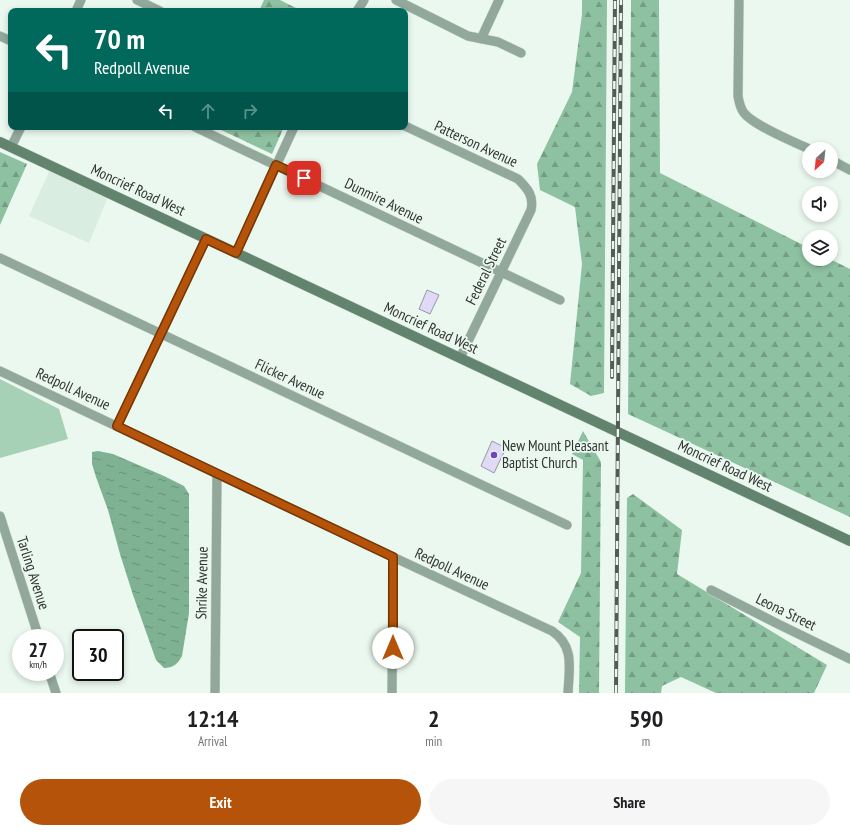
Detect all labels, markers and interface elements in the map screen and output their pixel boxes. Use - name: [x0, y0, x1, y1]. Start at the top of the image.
- text: 70 m: [94, 20, 145, 57]
- icon: left: [28, 24, 80, 76]
- text: Redpoll Avenue: [94, 56, 190, 79]
- icon: left: [155, 100, 177, 122]
- icon: ahead: [197, 100, 219, 122]
- icon: right: [239, 100, 261, 122]
- street label: Patterson Avenue: [432, 116, 521, 171]
- north arrow: [802, 142, 838, 178]
- map controls: [802, 142, 838, 266]
- street label: Moncrief Road West: [88, 159, 188, 220]
- pin: [287, 161, 321, 195]
- icon: arrive: [293, 167, 315, 189]
- street label: Dunmire Avenue: [342, 173, 427, 228]
- button: sound: [802, 186, 838, 222]
- button: layers: [802, 230, 838, 266]
- street label: Federal Street: [461, 234, 510, 308]
- street label: Moncrief Road West: [381, 297, 481, 358]
- street label: Flicker Avenue: [252, 354, 328, 403]
- street label: Redpoll Avenue: [33, 363, 113, 414]
- street label: Moncrief Road West: [675, 435, 775, 496]
- place label: New Mount Pleasant Baptist Church: [502, 436, 609, 472]
- marker: New Mount Pleasant Baptist Church: [489, 450, 499, 460]
- street label: Tarling Avenue: [13, 534, 54, 612]
- street label: Redpoll Avenue: [412, 543, 492, 594]
- street label: Shrike Avenue: [191, 546, 212, 620]
- street label: Leona Street: [753, 589, 820, 634]
- position arrow: [372, 627, 414, 669]
- speed limit sign: 30: [72, 629, 124, 681]
- text: 27: [28, 637, 48, 663]
- text: km/h: [29, 658, 47, 671]
- text: 12:14: [187, 703, 239, 734]
- text: 2: [428, 703, 439, 734]
- text: 590: [629, 703, 663, 734]
- text: Arrival: [198, 733, 227, 750]
- text: min: [425, 733, 442, 750]
- text: m: [642, 733, 650, 750]
- button: Exit: [20, 779, 421, 825]
- button: Share: [429, 779, 830, 825]

